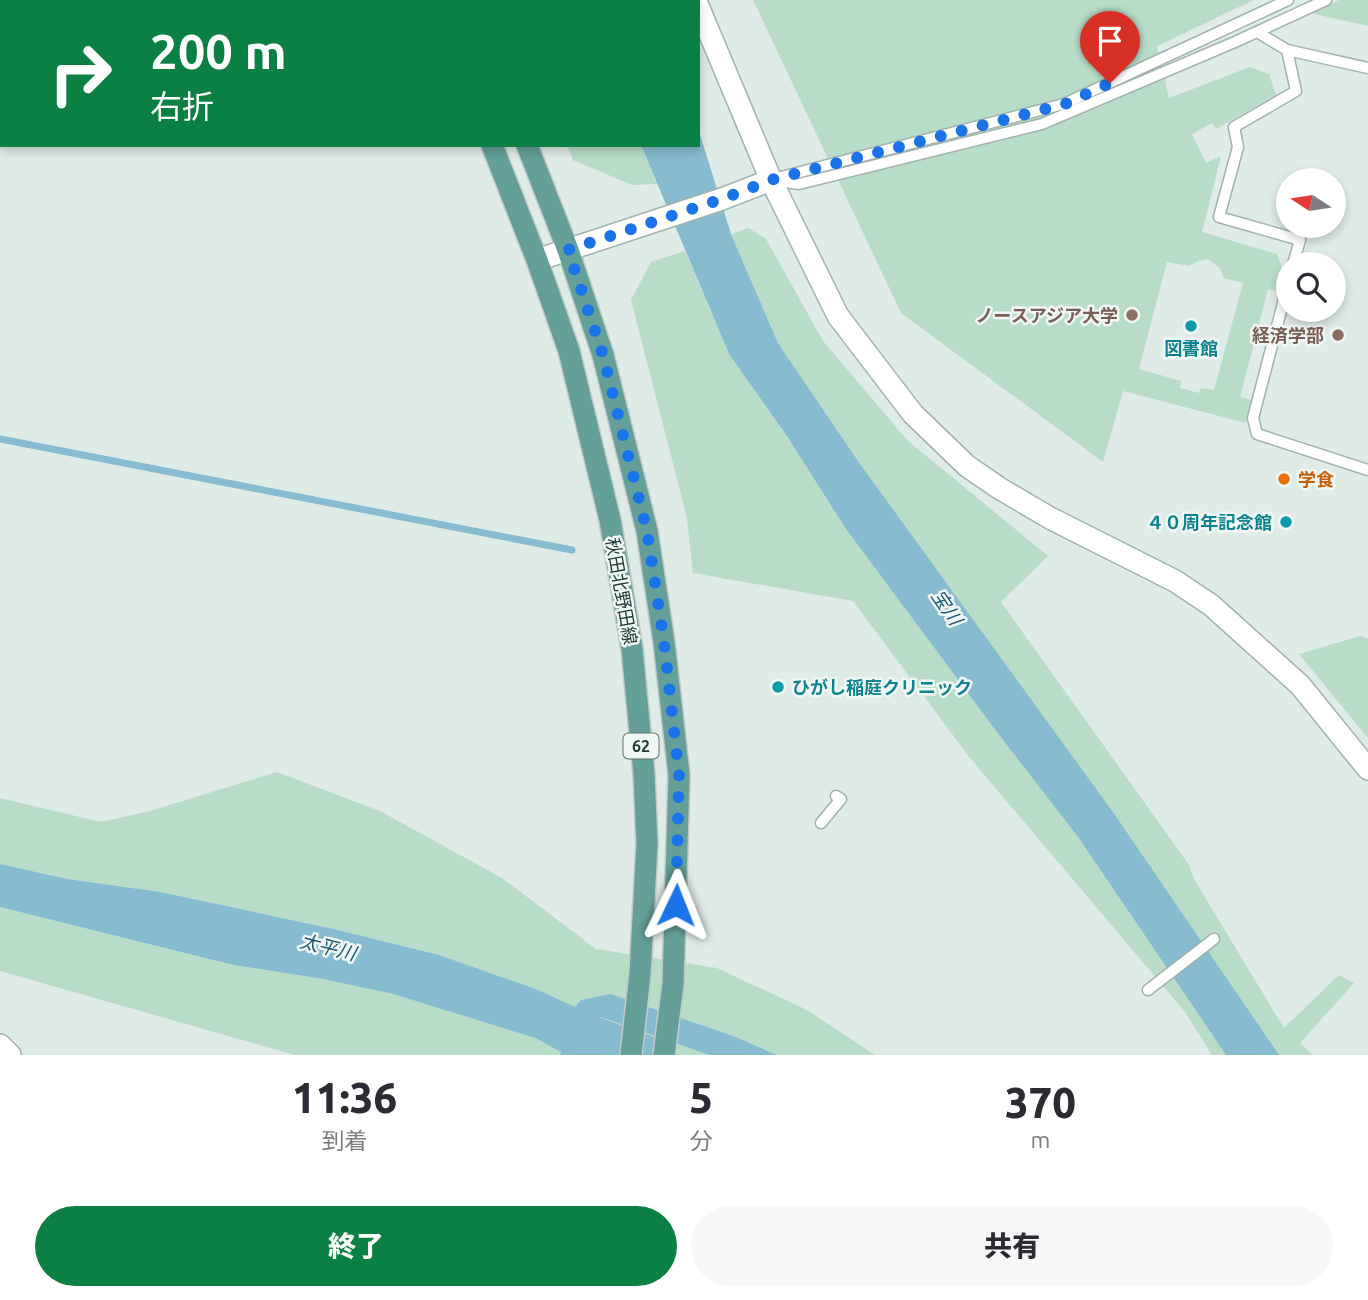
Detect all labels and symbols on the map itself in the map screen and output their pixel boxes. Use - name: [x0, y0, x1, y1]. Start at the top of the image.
- pin: [1080, 11, 1140, 83]
- north arrow: [1276, 168, 1346, 238]
- place label: ノースアジア大学: [976, 305, 1118, 325]
- marker: ノースアジア大学: [1124, 307, 1140, 323]
- marker: 図書館: [1183, 318, 1199, 334]
- place label: 経済学部: [1252, 325, 1324, 345]
- marker: 経済学部: [1330, 327, 1346, 343]
- place label: 図書館: [1164, 338, 1218, 358]
- place label: 学食: [1298, 469, 1334, 489]
- marker: 学食: [1276, 471, 1292, 487]
- place label: ４０周年記念館: [1146, 512, 1272, 532]
- marker: ４０周年記念館: [1278, 514, 1294, 530]
- street label: 秋田北野田線: [603, 536, 641, 646]
- water label: 宝川: [927, 585, 968, 631]
- place label: ひがし稲庭クリニック: [792, 677, 972, 697]
- marker: ひがし稲庭クリニック: [770, 679, 786, 695]
- road number: 62: [624, 734, 658, 758]
- position arrow: [639, 868, 713, 942]
- water label: 太平川: [298, 929, 360, 965]

